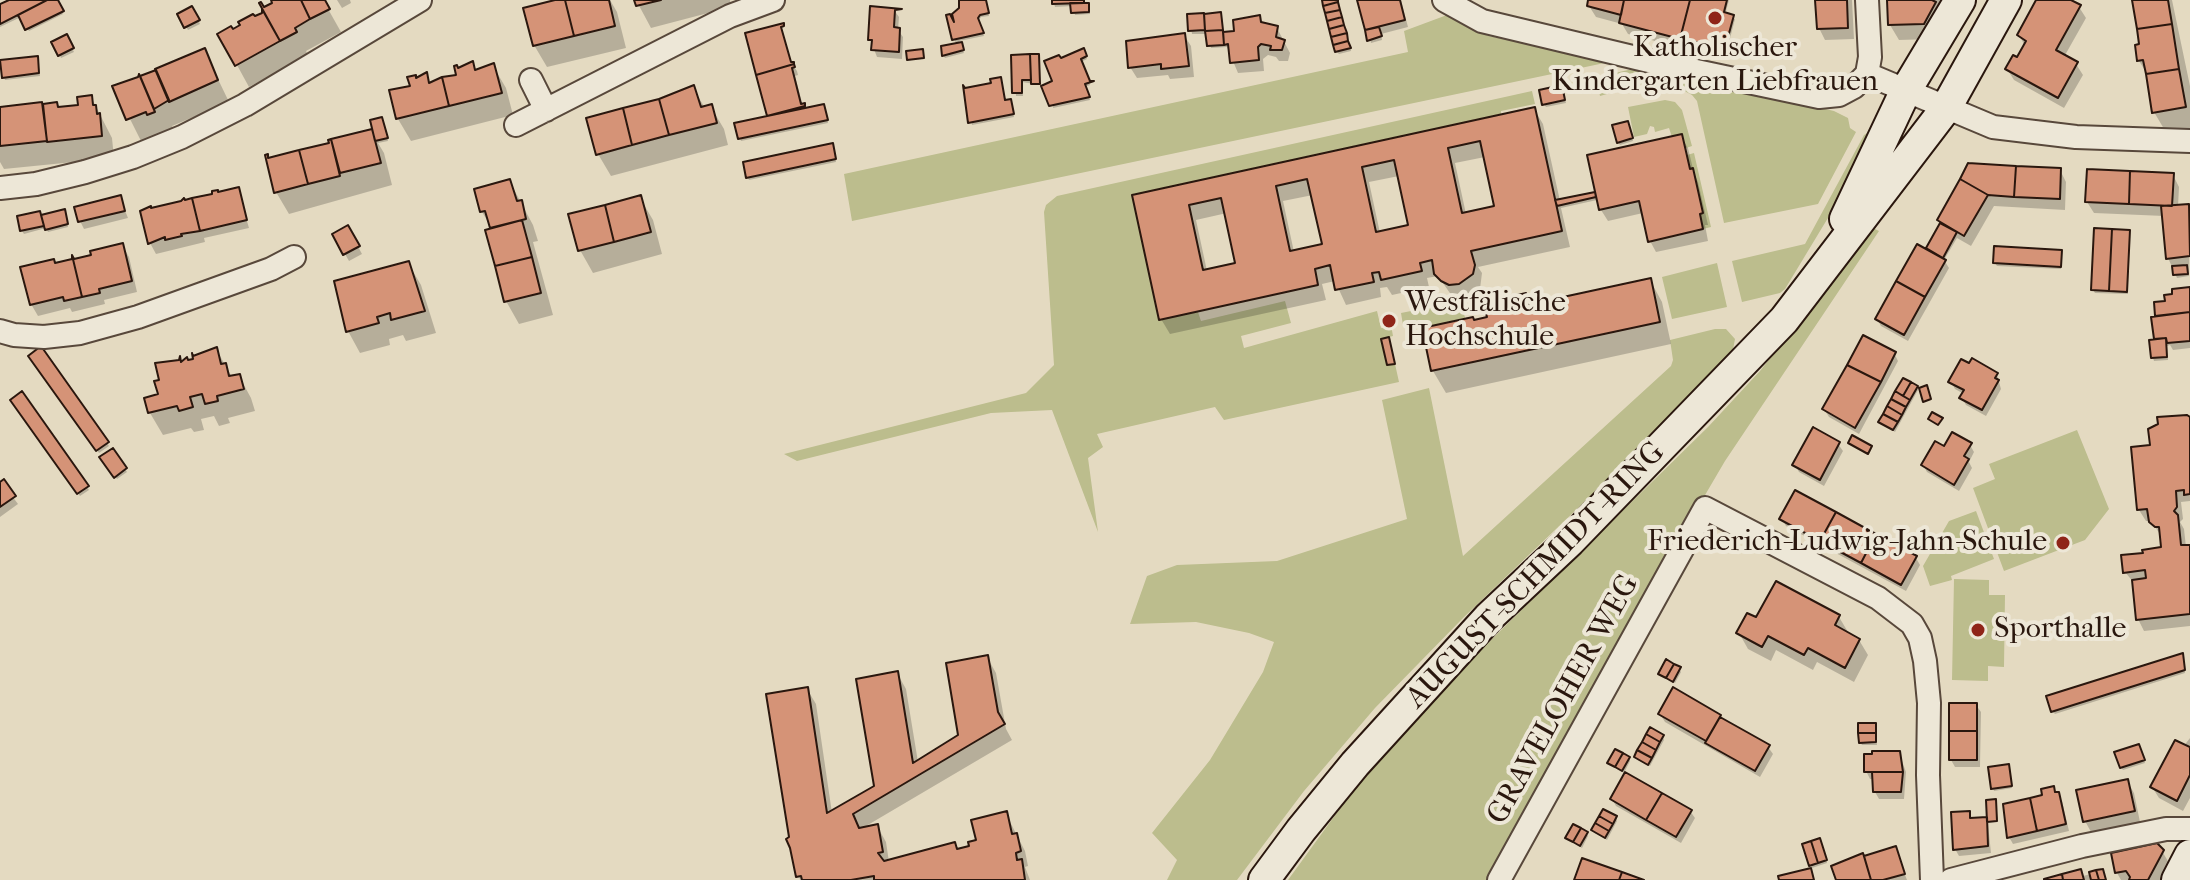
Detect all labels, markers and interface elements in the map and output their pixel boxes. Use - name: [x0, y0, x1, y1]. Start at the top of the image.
- marker: Katholischer Kindergarten Liebfrauen: [1706, 9, 1724, 27]
- place label: Katholischer Kindergarten Liebfrauen: [1552, 31, 1878, 102]
- place label: Westfälische Hochschule: [1405, 286, 1566, 356]
- marker: Westfälische Hochschule: [1380, 312, 1398, 330]
- street label: AUGUST-SCHMIDT-RING: [1399, 435, 1673, 717]
- place label: Friederich-Ludwig-Jahn-Schule: [1647, 525, 2047, 561]
- marker: Friederich-Ludwig-Jahn-Schule: [2054, 534, 2072, 552]
- street label: GRAVELOHER WEG: [1481, 569, 1647, 831]
- place label: Sporthalle: [1994, 612, 2126, 648]
- marker: Sporthalle: [1969, 621, 1987, 639]

